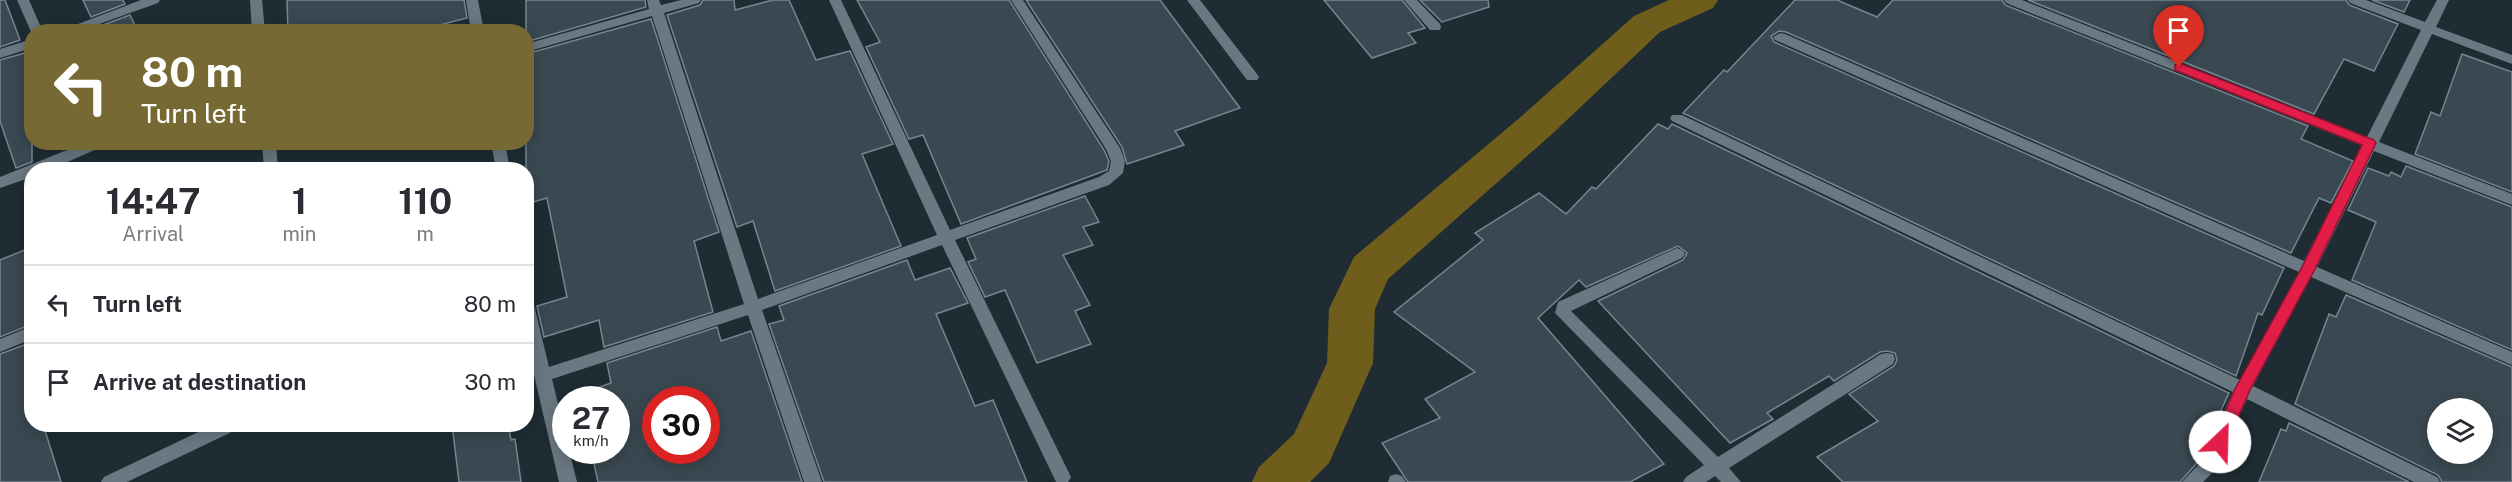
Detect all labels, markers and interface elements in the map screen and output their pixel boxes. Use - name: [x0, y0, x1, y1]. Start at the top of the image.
- pin: [2153, 5, 2204, 67]
- icon: arrive: [2162, 14, 2195, 47]
- text: 80 m: [141, 47, 243, 96]
- icon: left: [42, 48, 120, 126]
- text: Turn left: [141, 97, 247, 129]
- text: 14:47: [106, 180, 201, 222]
- text: 1: [292, 180, 307, 222]
- text: 110: [398, 180, 452, 222]
- text: Arrival: [122, 222, 184, 246]
- text: min: [282, 222, 316, 246]
- text: m: [416, 222, 434, 246]
- icon: left: [42, 288, 75, 321]
- text: Turn left: [93, 291, 182, 317]
- text: 80 m: [464, 291, 516, 317]
- icon: arrive: [42, 366, 75, 399]
- text: Arrive at destination: [93, 369, 306, 395]
- text: 30 m: [464, 369, 516, 395]
- speed limit sign: 30: [642, 386, 720, 464]
- map controls: [2427, 398, 2493, 464]
- button: layers: [2427, 398, 2493, 464]
- text: 27: [572, 400, 610, 436]
- position arrow: [2188, 410, 2252, 474]
- text: km/h: [573, 432, 609, 449]

